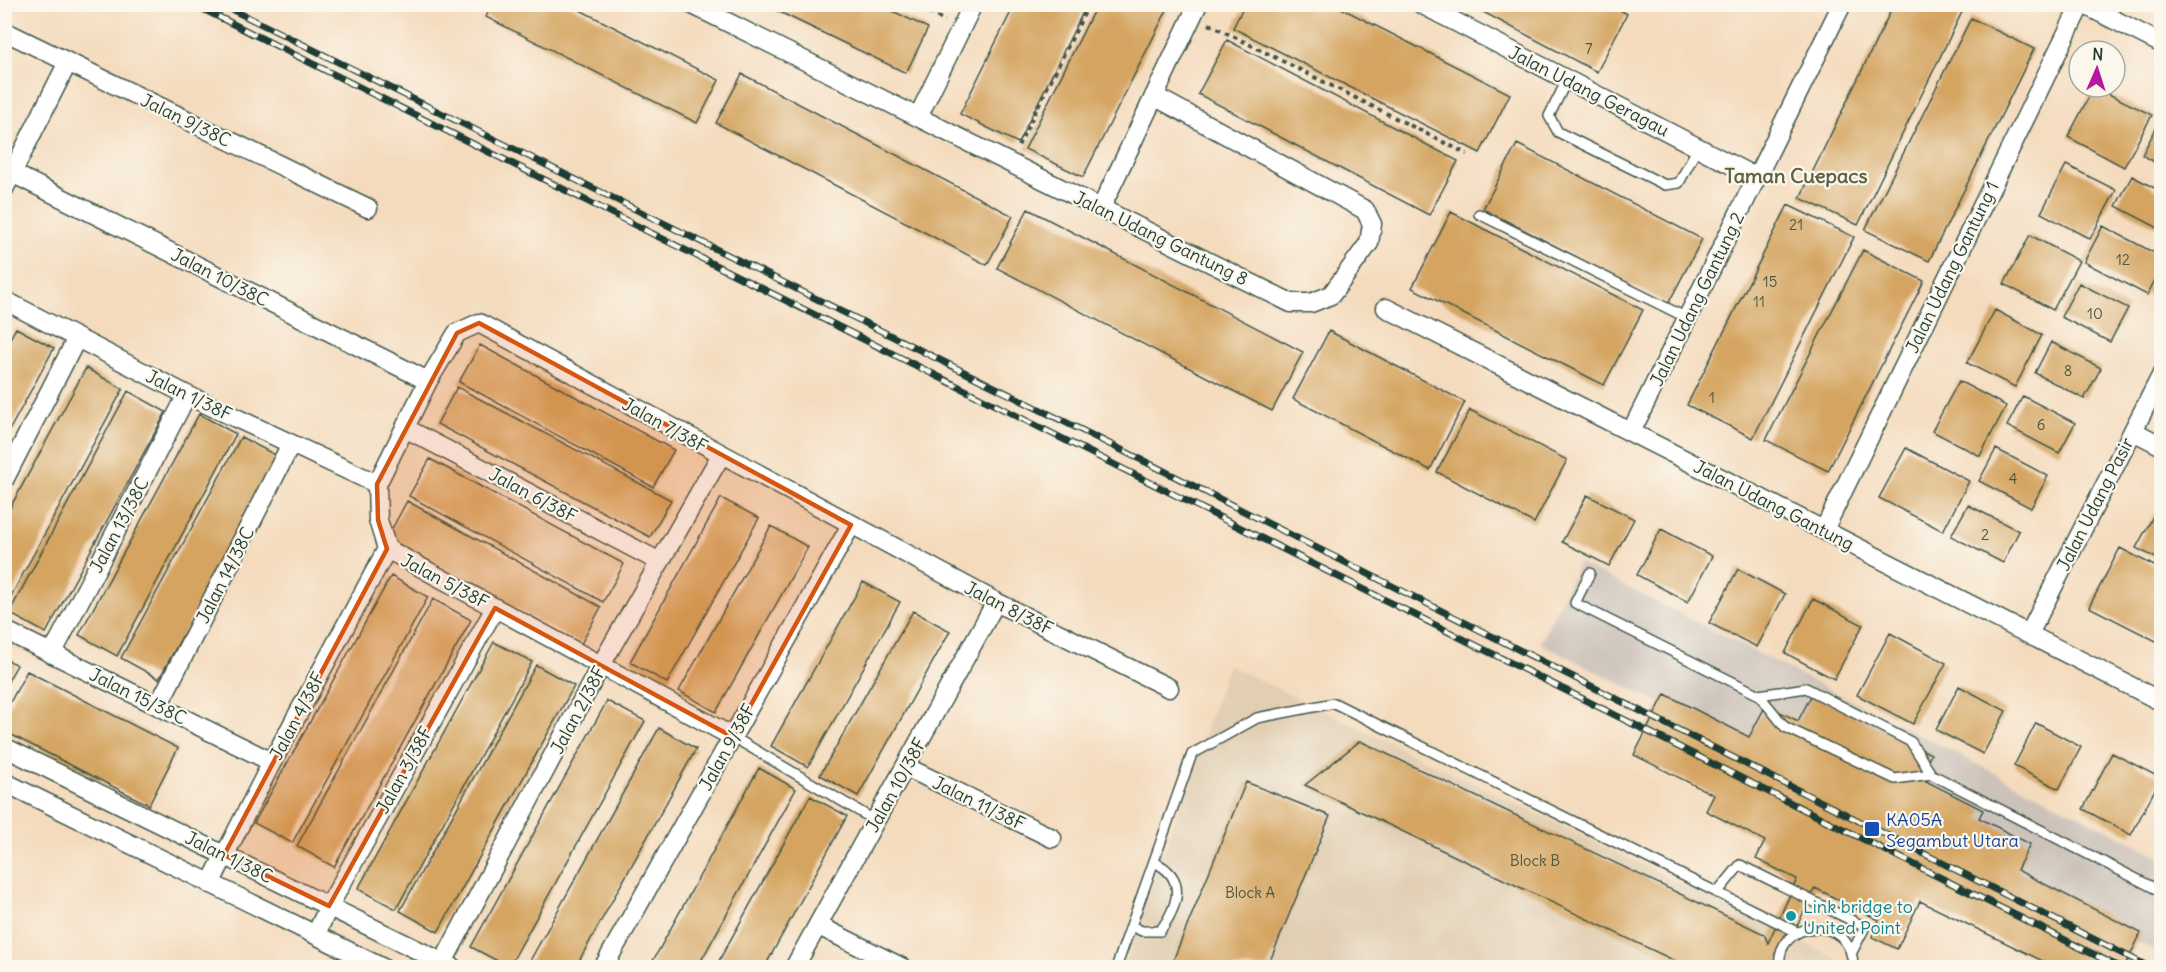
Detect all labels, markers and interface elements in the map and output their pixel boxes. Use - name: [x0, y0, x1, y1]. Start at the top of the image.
- house number: 7: [1585, 39, 1593, 58]
- north arrow: [2067, 39, 2127, 99]
- street label: Jalan Udang Geragau: [1505, 41, 1673, 141]
- text: N: [2092, 44, 2104, 64]
- street label: Jalan 9/38C: [137, 88, 235, 152]
- district label: Taman Cuepacs: [1724, 163, 1868, 188]
- street label: Jalan Udang Gantung 1: [1900, 177, 2004, 357]
- street label: Jalan Udang Gantung 8: [1070, 186, 1252, 290]
- street label: Jalan Udang Gantung 2: [1645, 208, 1749, 390]
- house number: 21: [1789, 215, 1803, 234]
- street label: Jalan 10/38C: [167, 243, 273, 311]
- house number: 12: [2116, 250, 2130, 269]
- house number: 15: [1763, 272, 1777, 291]
- house number: 11: [1753, 292, 1765, 311]
- house number: 10: [2087, 304, 2103, 323]
- house number: 8: [2064, 361, 2072, 380]
- street label: Jalan 1/38F: [142, 364, 236, 426]
- house number: 1: [1709, 388, 1715, 407]
- street label: Jalan 7/38F: [618, 392, 712, 458]
- house number: 6: [2037, 415, 2045, 434]
- street label: Jalan Udang Pasir: [2052, 433, 2139, 574]
- street label: Jalan Udang Gantung: [1690, 455, 1858, 555]
- street label: Jalan 6/38F: [485, 462, 581, 528]
- house number: 4: [2009, 469, 2018, 488]
- street label: Jalan 13/38C: [84, 473, 154, 577]
- street label: Jalan 14/38C: [191, 523, 259, 627]
- house number: 2: [1981, 525, 1989, 544]
- street label: Jalan 5/38F: [397, 548, 493, 614]
- street label: Jalan 8/38F: [961, 576, 1057, 640]
- street label: Jalan 2/38F: [545, 662, 611, 758]
- street label: Jalan 15/38C: [86, 663, 190, 729]
- street label: Jalan 4/38F: [264, 668, 330, 764]
- street label: Jalan 9/38F: [694, 700, 760, 794]
- street label: Jalan 3/38F: [371, 722, 437, 818]
- street label: Jalan 10/38F: [861, 734, 931, 836]
- street label: Jalan 11/38F: [929, 771, 1029, 835]
- place label: KA05A Segambut Utara: [1886, 808, 2019, 852]
- marker: KA05A Segambut Utara: [1863, 820, 1881, 838]
- street label: Jalan 1/38C: [181, 826, 277, 888]
- house number: Block B: [1510, 851, 1560, 870]
- house number: Block A: [1225, 883, 1275, 902]
- place label: Link bridge to United Point: [1803, 895, 1913, 939]
- marker: Link bridge to United Point: [1784, 909, 1798, 923]

